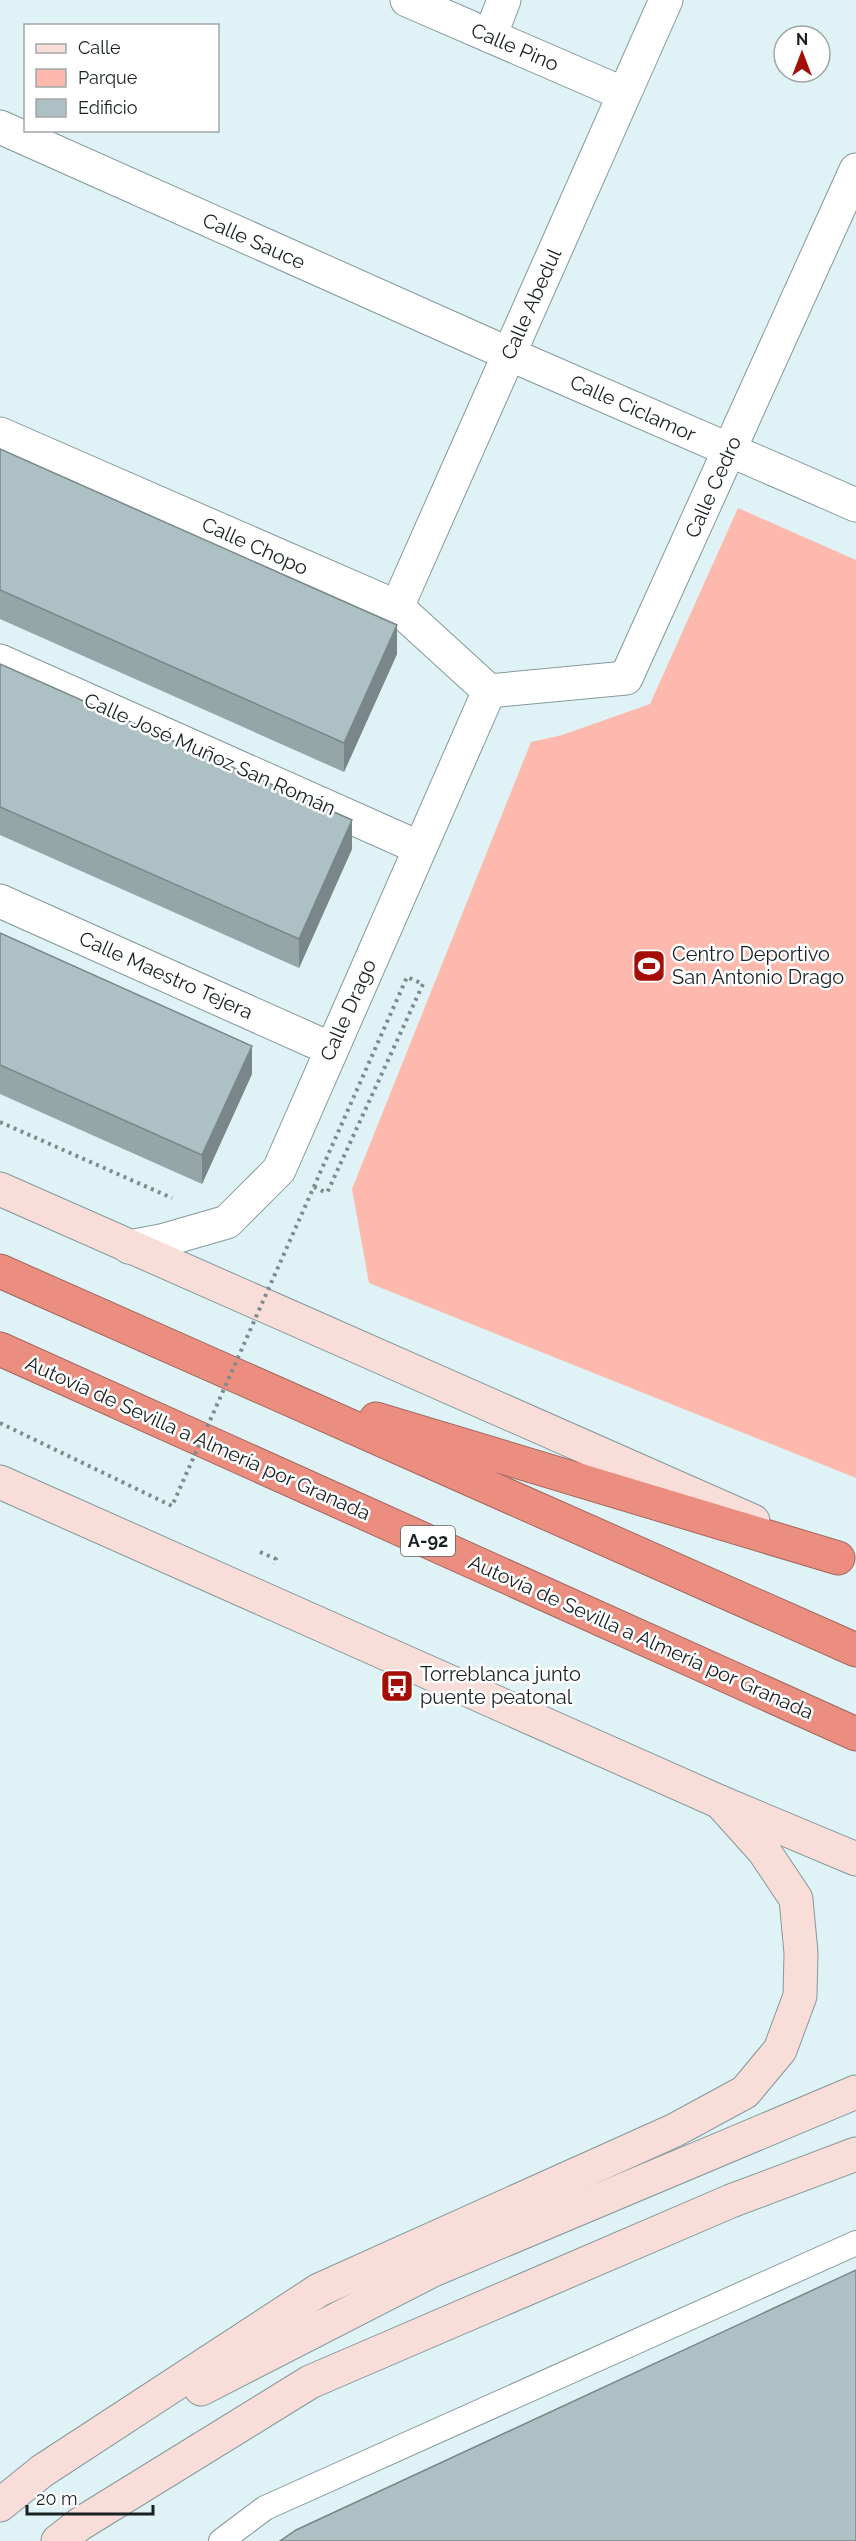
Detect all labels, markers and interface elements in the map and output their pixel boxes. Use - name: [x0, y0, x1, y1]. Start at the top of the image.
- street label: Calle Pino: [468, 18, 562, 76]
- legend: [24, 24, 219, 132]
- north arrow: [772, 24, 832, 84]
- text: N: [796, 30, 808, 49]
- text: Calle: [78, 37, 121, 58]
- text: Parque: [78, 67, 138, 88]
- text: Edificio: [78, 97, 138, 118]
- street label: Calle Sauce: [199, 208, 309, 274]
- street label: Calle Abedul: [496, 244, 566, 363]
- street label: Calle Ciclamor: [566, 370, 700, 446]
- street label: Calle Cedro: [680, 432, 746, 542]
- street label: Calle Chopo: [198, 512, 312, 580]
- street label: Calle José Muñoz San Román: [81, 688, 339, 820]
- street label: Calle Maestro Tejera: [75, 926, 257, 1024]
- place label: Centro Deportivo San Antonio Drago: [672, 942, 844, 989]
- sports icon: Centro Deportivo San Antonio Drago: [631, 948, 667, 984]
- street label: Calle Drago: [315, 955, 381, 1065]
- street label: Autovía de Sevilla a Almería por Granada: [22, 1351, 374, 1525]
- road number: A-92: [401, 1526, 455, 1556]
- street label: Autovía de Sevilla a Almería por Granada: [465, 1550, 817, 1724]
- place label: Torreblanca junto puente peatonal: [420, 1662, 581, 1709]
- bus stop icon: Torreblanca junto puente peatonal: [379, 1668, 415, 1704]
- scale bar: [27, 2478, 153, 2516]
- text: 20 m: [36, 2488, 78, 2509]

